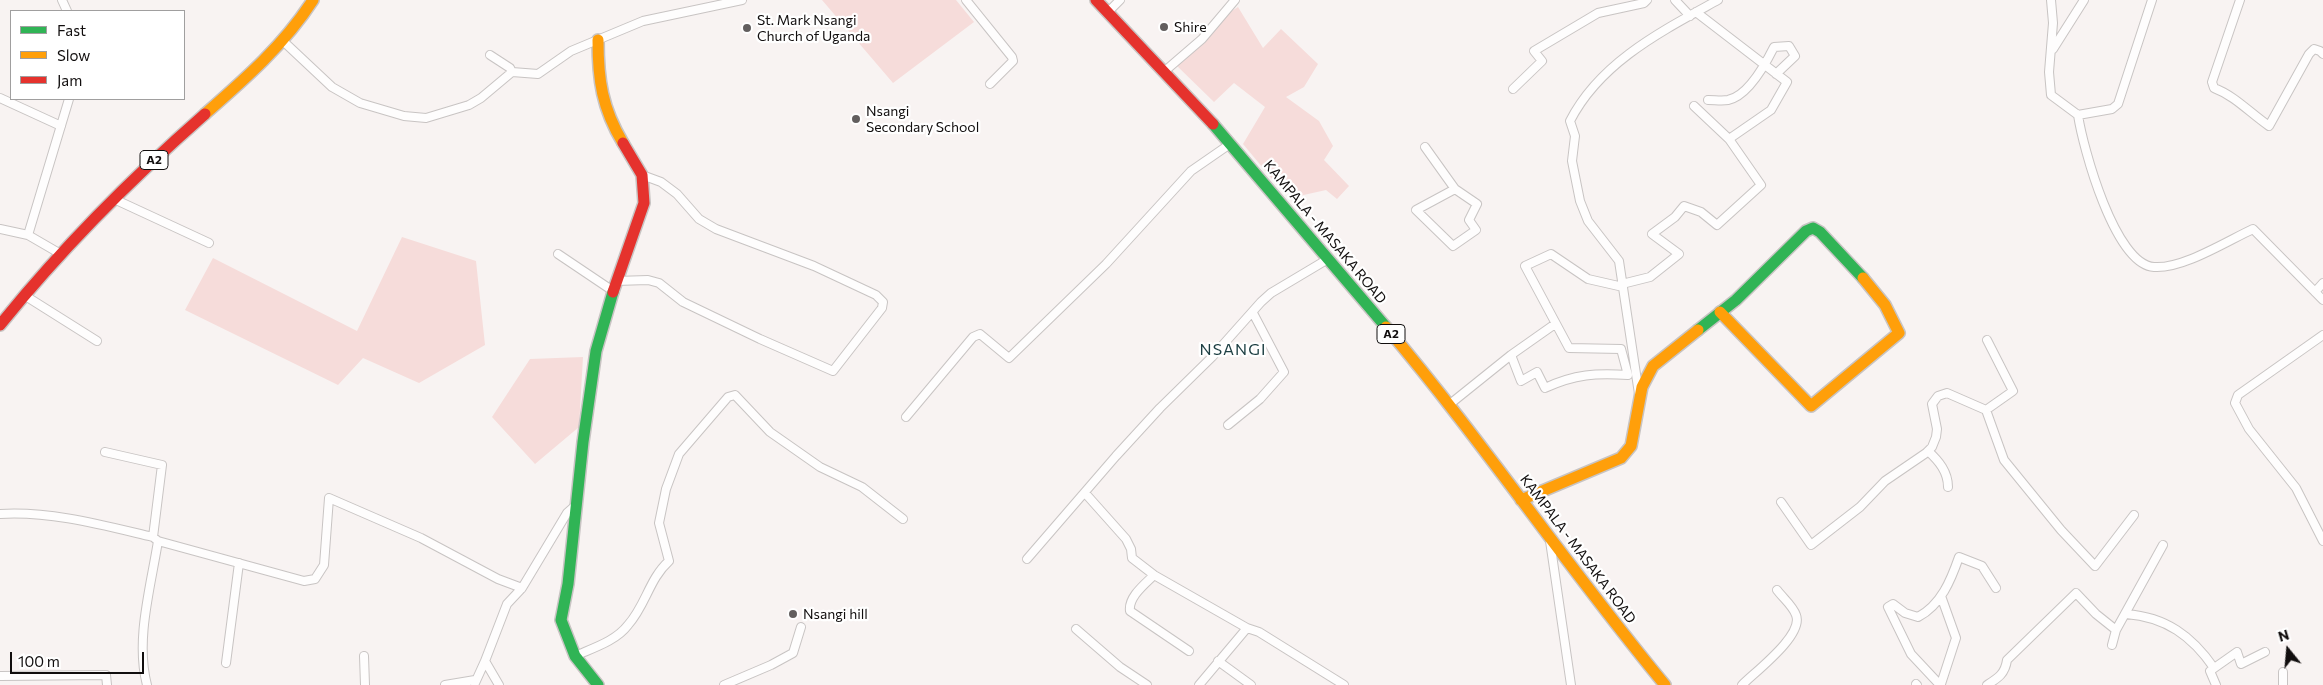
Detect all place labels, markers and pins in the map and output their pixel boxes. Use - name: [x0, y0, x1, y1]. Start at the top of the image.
- place label: St. Mark Nsangi Church of Uganda: [757, 12, 870, 44]
- place label: Shire: [1174, 19, 1207, 35]
- marker: Shire: [1158, 21, 1170, 33]
- marker: St. Mark Nsangi Church of Uganda: [741, 22, 753, 34]
- place label: Nsangi Secondary School: [866, 103, 979, 136]
- marker: Nsangi Secondary School: [850, 113, 862, 125]
- place label: Nsangi hill: [803, 606, 868, 622]
- marker: Nsangi hill: [787, 608, 799, 620]

